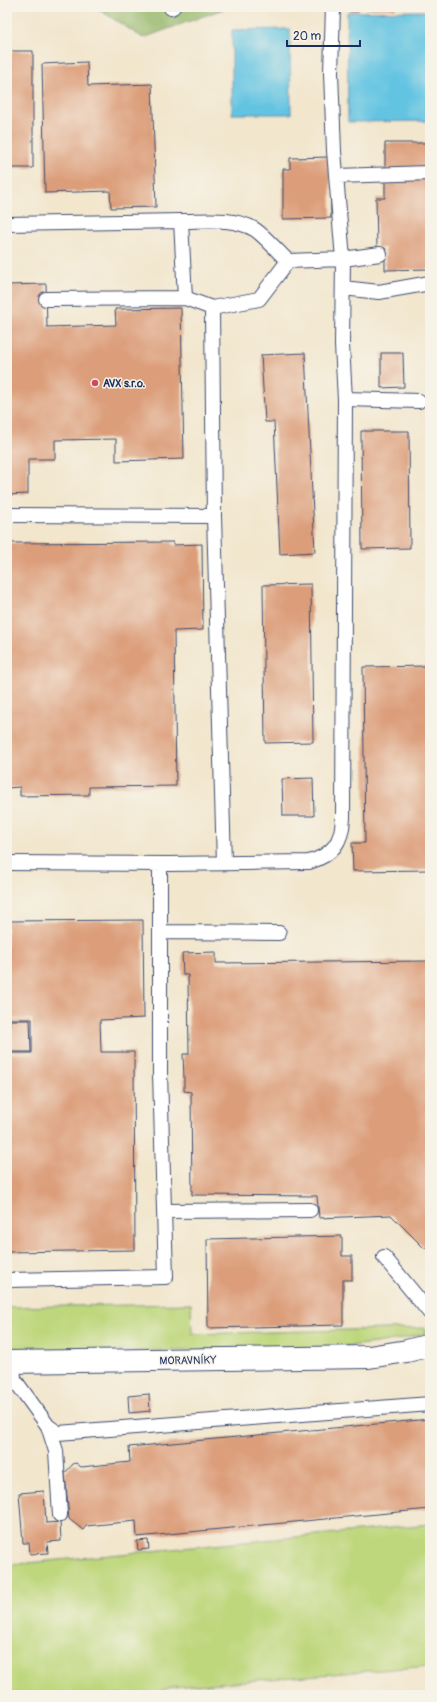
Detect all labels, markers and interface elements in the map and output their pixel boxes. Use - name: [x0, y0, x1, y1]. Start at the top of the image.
- scale bar: [287, 22, 360, 48]
- text: 20 m: [293, 29, 322, 44]
- place label: AVX s.r.o.: [103, 377, 145, 390]
- marker: AVX s.r.o.: [90, 378, 100, 388]
- street label: MORAVNÍKY: [159, 1353, 217, 1367]

